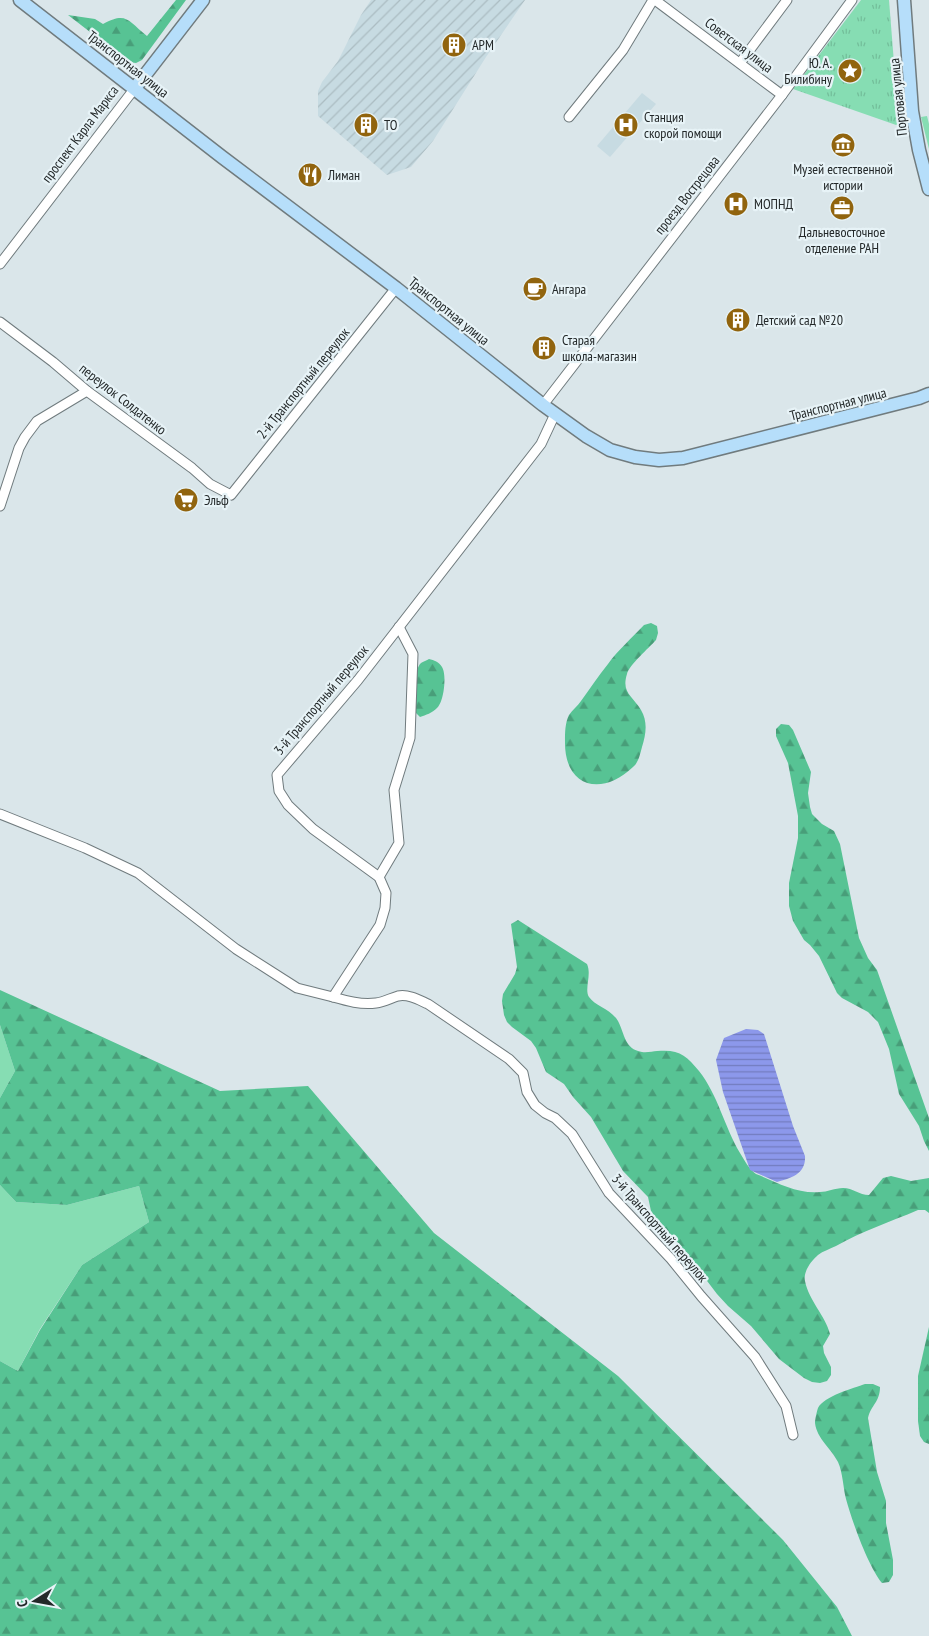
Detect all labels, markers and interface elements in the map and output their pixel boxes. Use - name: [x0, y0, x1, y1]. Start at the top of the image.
- street label: Советская улица: [701, 13, 777, 77]
- street label: Транспортная улица: [83, 26, 173, 102]
- building icon: АРМ: [441, 32, 467, 58]
- place label: АРМ: [472, 36, 494, 54]
- place label: Ю. А. Билибину: [784, 54, 833, 88]
- street label: Портовая улица: [885, 57, 911, 137]
- place icon: Ю. А. Билибину: [837, 58, 863, 84]
- street label: проспект Карла Маркса: [38, 82, 122, 186]
- place label: Станция скорой помощи: [644, 108, 722, 142]
- building icon: ТО: [353, 112, 379, 138]
- hospital icon: Станция скорой помощи: [613, 112, 639, 138]
- place label: ТО: [384, 116, 398, 134]
- museum icon: Музей естественной истории: [830, 132, 856, 158]
- street label: проезд Вострецова: [651, 152, 723, 238]
- place label: Музей естественной истории: [793, 160, 893, 194]
- restaurant icon: Лиман: [297, 162, 323, 188]
- place label: Лиман: [327, 166, 360, 184]
- hospital icon: МОПНД: [723, 191, 749, 217]
- place label: МОПНД: [754, 195, 793, 213]
- office icon: Дальневосточное отделение РАН: [829, 195, 855, 221]
- place label: Дальневосточное отделение РАН: [799, 223, 885, 257]
- street label: Транспортная улица: [405, 273, 493, 349]
- cafe icon: Ангара: [522, 276, 548, 302]
- place label: Ангара: [552, 280, 586, 298]
- building icon: Детский сад №20: [725, 307, 751, 333]
- place label: Детский сад №20: [756, 311, 843, 329]
- street label: 2-й Транспортный переулок: [253, 323, 354, 442]
- place label: Старая школа-магазин: [562, 331, 637, 365]
- building icon: Старая школа-магазин: [531, 335, 557, 361]
- street label: переулок Солдатенко: [76, 359, 170, 439]
- street label: Транспортная улица: [788, 383, 888, 425]
- supermarket icon: Эльф: [173, 487, 199, 513]
- place label: Эльф: [204, 491, 229, 509]
- street label: 3-й Транспортный переулок: [270, 641, 373, 759]
- street label: 3-й Транспортный переулок: [608, 1170, 712, 1286]
- north arrow: [10, 1576, 60, 1626]
- text: С: [13, 1598, 32, 1608]

